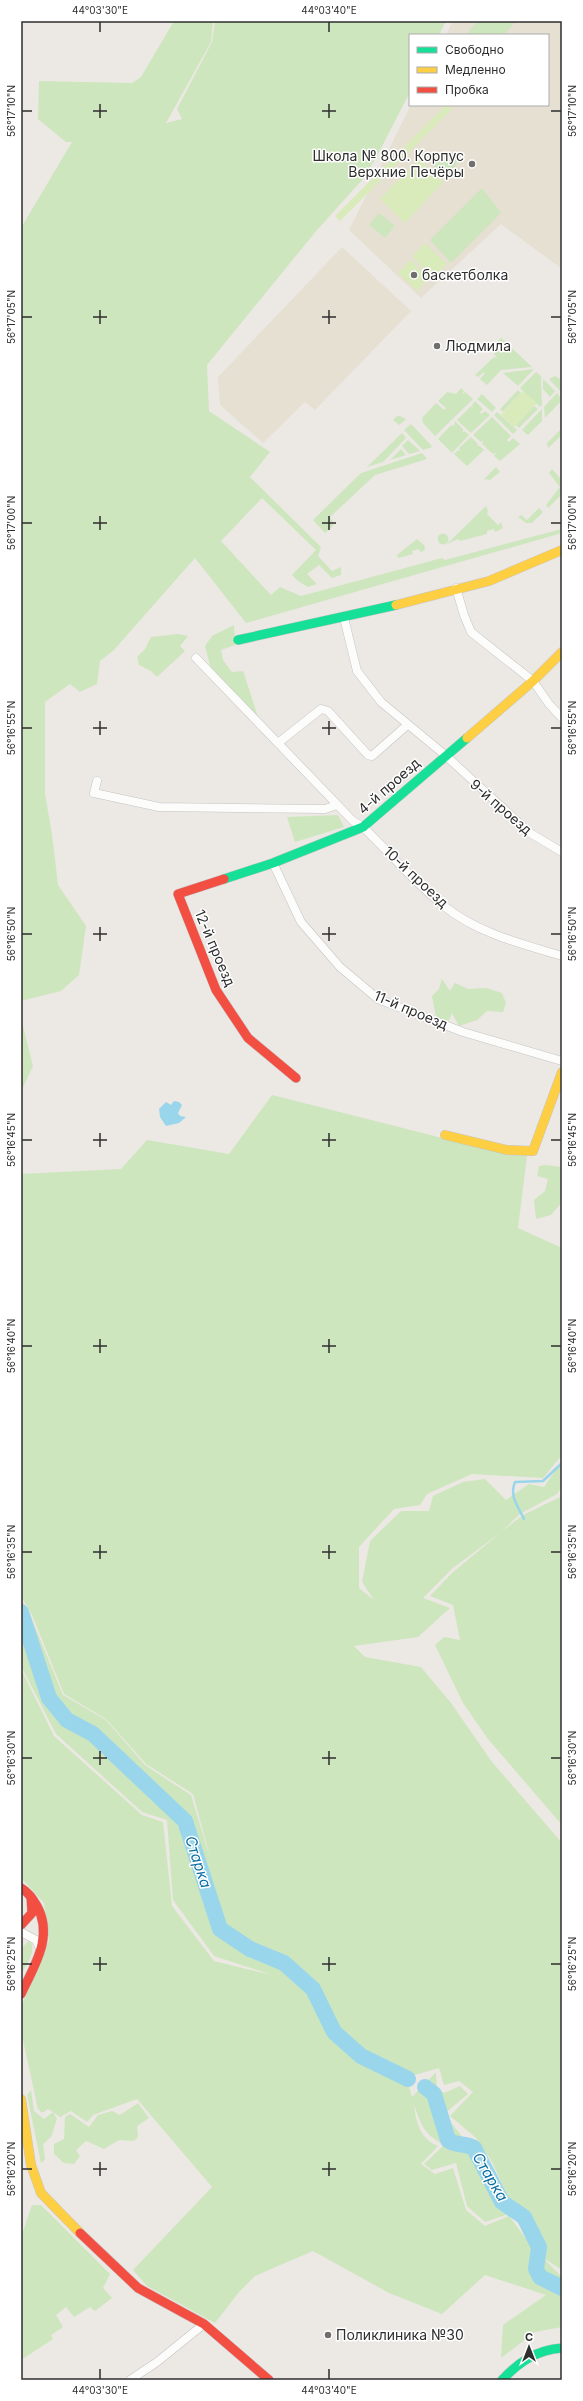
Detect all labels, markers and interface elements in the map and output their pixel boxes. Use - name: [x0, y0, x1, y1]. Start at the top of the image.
- text: 44°03'30"E: [72, 4, 128, 16]
- text: 44°03'40"E: [301, 4, 357, 16]
- legend: [409, 34, 549, 106]
- text: Свободно: [445, 42, 504, 57]
- text: Медленно: [445, 62, 506, 77]
- text: Пробка: [445, 82, 489, 97]
- text: 56°17'10"N: [5, 85, 17, 137]
- text: 56°17'10"N: [566, 85, 578, 137]
- place label: Школа № 800. Корпус Верхние Печёры: [312, 147, 464, 180]
- marker: Школа № 800. Корпус Верхние Печёры: [467, 159, 477, 169]
- place label: баскетболка: [422, 266, 508, 283]
- marker: баскетболка: [409, 270, 419, 280]
- text: 56°17'05"N: [5, 290, 17, 344]
- text: 56°17'05"N: [566, 290, 578, 344]
- place label: Людмила: [445, 337, 511, 354]
- marker: Людмила: [432, 341, 442, 351]
- text: 56°17'00"N: [5, 496, 17, 550]
- text: 56°17'00"N: [566, 496, 578, 550]
- text: 56°16'55"N: [5, 701, 17, 755]
- text: 56°16'55"N: [566, 701, 578, 755]
- street label: 4-й проезд: [354, 754, 423, 817]
- street label: 9-й проезд: [467, 775, 536, 838]
- street label: 10-й проезд: [380, 842, 452, 911]
- text: 56°16'50"N: [5, 907, 17, 961]
- street label: 12-й проезд: [192, 907, 239, 989]
- text: 56°16'50"N: [566, 907, 578, 961]
- street label: 11-й проезд: [371, 986, 451, 1033]
- text: 56°16'45"N: [5, 1113, 17, 1167]
- text: 56°16'45"N: [566, 1113, 578, 1167]
- text: 56°16'40"N: [5, 1319, 17, 1373]
- text: 56°16'40"N: [566, 1319, 578, 1373]
- text: 56°16'35"N: [5, 1525, 17, 1579]
- text: 56°16'35"N: [566, 1525, 578, 1579]
- text: 56°16'30"N: [5, 1731, 17, 1785]
- text: 56°16'30"N: [566, 1731, 578, 1785]
- water label: Старка: [181, 1833, 216, 1890]
- text: 56°16'25"N: [5, 1937, 17, 1991]
- text: 56°16'25"N: [566, 1937, 578, 1991]
- text: 56°16'20"N: [5, 2142, 17, 2196]
- text: 56°16'20"N: [566, 2142, 578, 2196]
- water label: Старка: [468, 2149, 512, 2205]
- place label: Поликлиника №30: [336, 2326, 464, 2343]
- north arrow: [509, 2327, 549, 2367]
- marker: Поликлиника №30: [323, 2330, 333, 2340]
- text: С: [525, 2330, 533, 2344]
- text: 44°03'30"E: [72, 2384, 128, 2396]
- text: 44°03'40"E: [301, 2384, 357, 2396]

